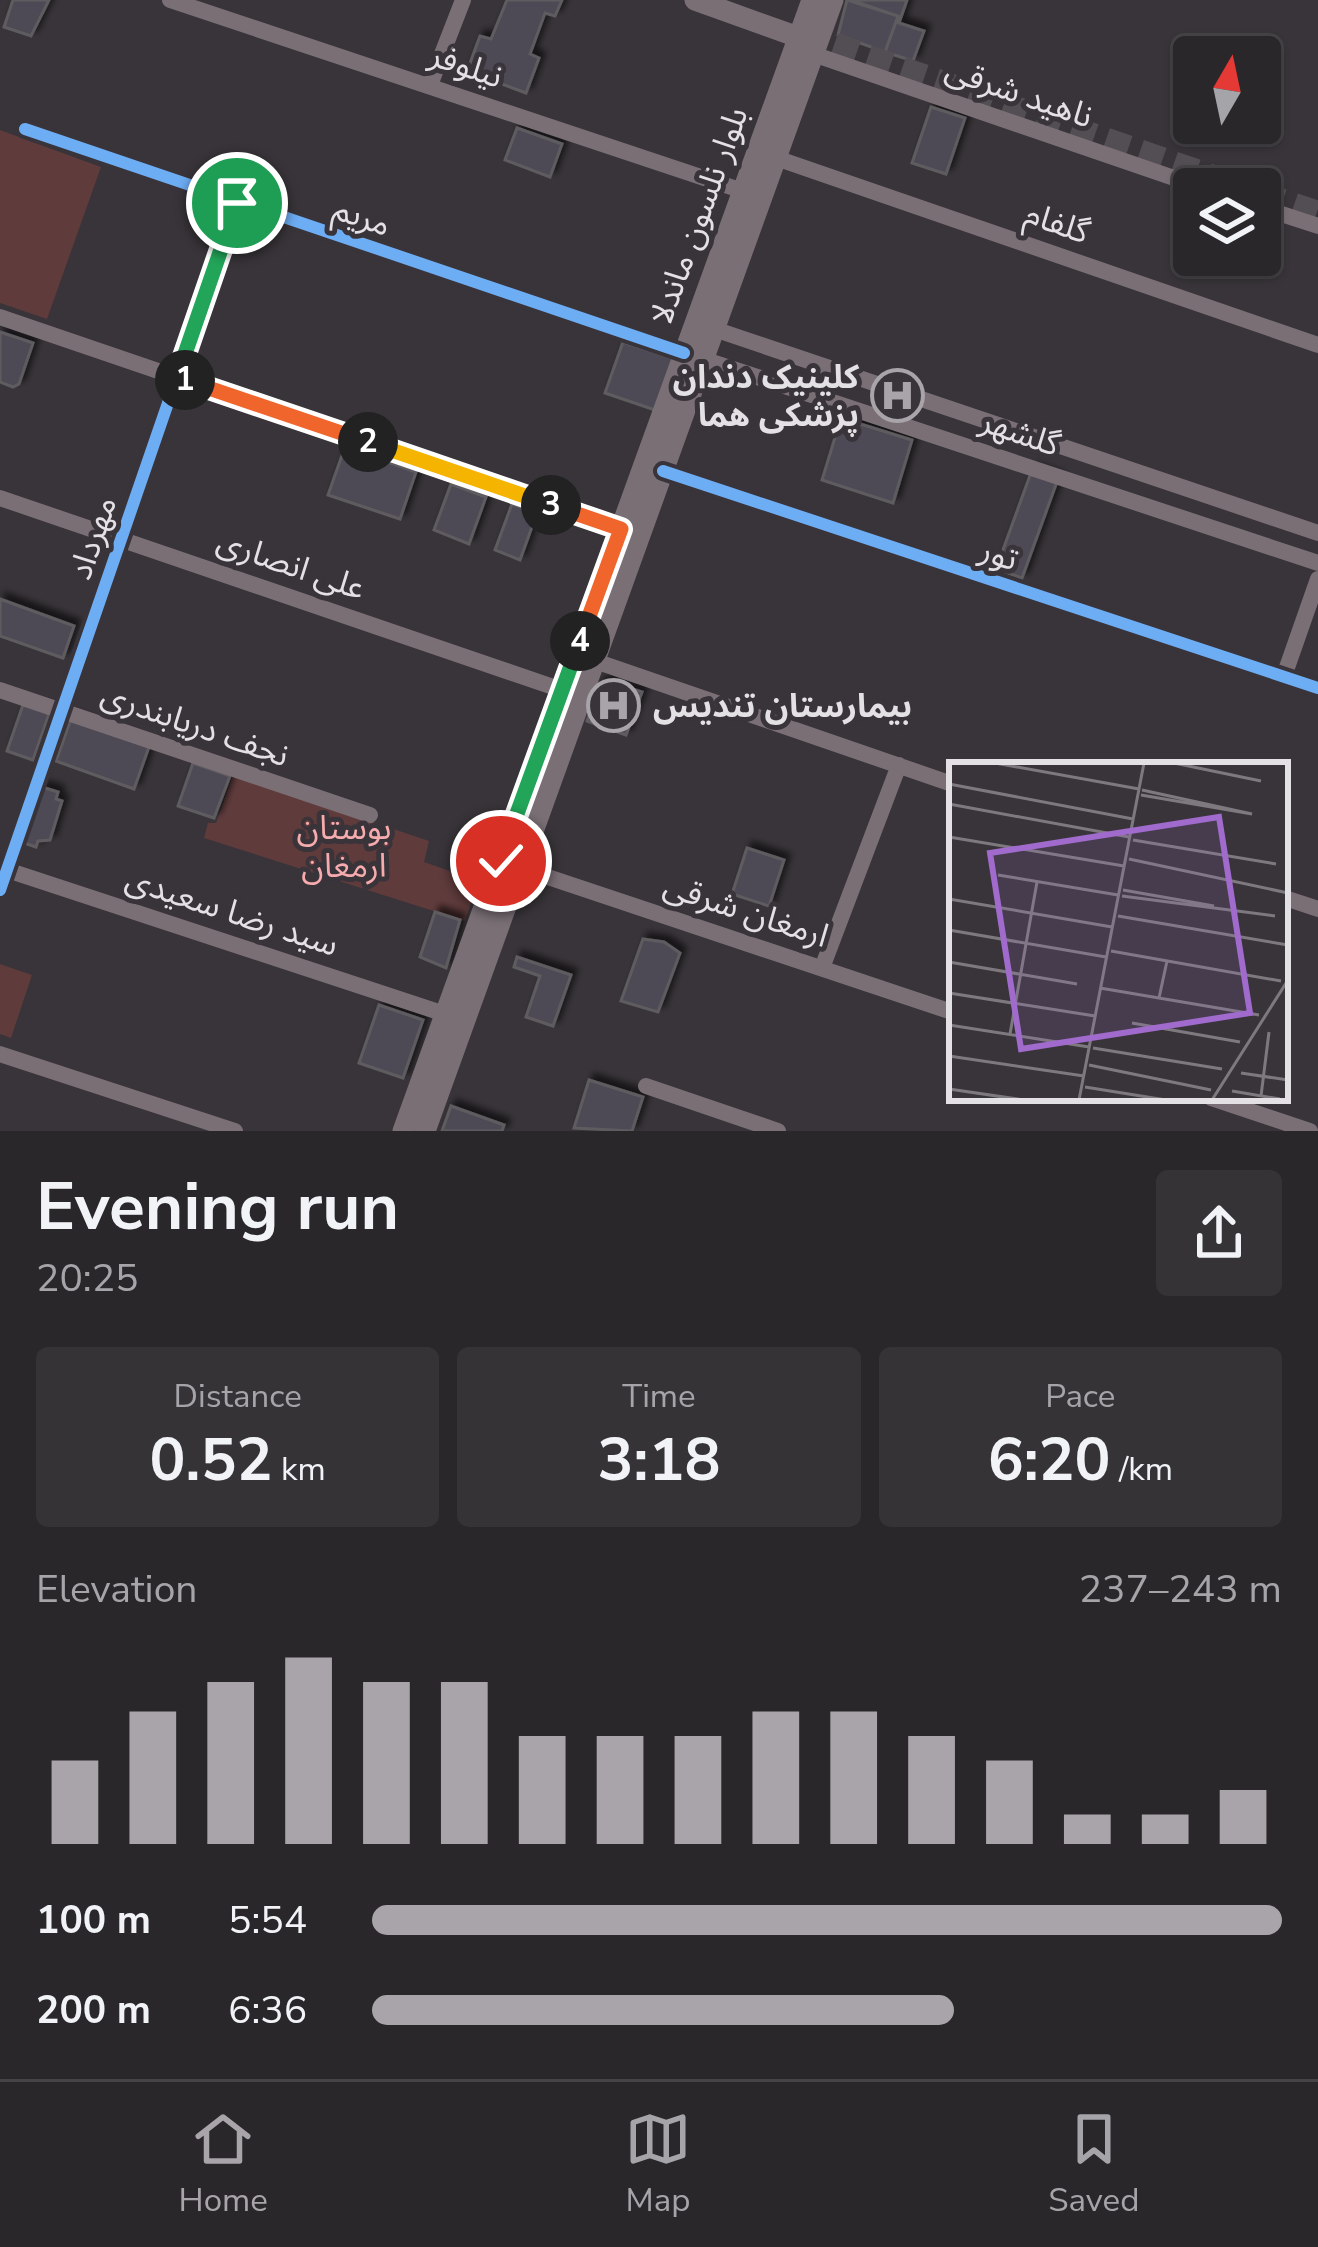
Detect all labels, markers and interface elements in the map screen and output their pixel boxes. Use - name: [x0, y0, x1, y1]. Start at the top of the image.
- street label: نیلوفر: [423, 32, 509, 99]
- north arrow: [1173, 36, 1281, 144]
- map controls: [1173, 36, 1281, 276]
- street label: ناهید شرقی: [939, 47, 1099, 139]
- street label: بلوار نلسون ماندلا: [639, 101, 759, 331]
- pin: [186, 152, 288, 254]
- button: layers: [1173, 168, 1281, 276]
- icon: arrive: [204, 170, 270, 236]
- street label: مریم: [327, 186, 397, 250]
- street label: گلفام: [1018, 191, 1096, 256]
- pin: 1: [155, 350, 215, 410]
- place label: کلینیک دندان پزشکی هما: [673, 355, 860, 438]
- text: 1: [175, 357, 195, 402]
- hospital icon: کلینیک دندان پزشکی هما: [870, 368, 926, 424]
- street label: گلشهر: [973, 398, 1066, 468]
- pin: 2: [338, 412, 398, 472]
- text: 2: [358, 419, 378, 464]
- pin: 3: [521, 475, 581, 535]
- text: 3: [541, 482, 561, 527]
- street label: مهرداد: [58, 490, 128, 586]
- street label: علی انصاری: [211, 519, 371, 611]
- street label: تور: [973, 527, 1024, 582]
- pin: 4: [550, 611, 610, 671]
- text: 4: [570, 618, 590, 663]
- street label: نجف دریابندری: [95, 672, 295, 778]
- hospital icon: بیمارستان تندیس: [586, 678, 642, 734]
- place label: بیمارستان تندیس: [653, 684, 912, 729]
- inset map: [949, 762, 1288, 1101]
- park label: بوستان ارمغان: [297, 806, 391, 889]
- pin: [450, 810, 552, 912]
- icon: check: [468, 828, 534, 894]
- street label: سید رضا سعیدی: [120, 856, 344, 968]
- street label: ارمغان شرقی: [658, 863, 834, 959]
- text: Evening run: [36, 1162, 399, 1252]
- button: share: [1156, 1170, 1282, 1296]
- text: 20:25: [36, 1252, 139, 1305]
- text: Distance: [174, 1374, 302, 1419]
- text: Time: [622, 1374, 696, 1419]
- text: Pace: [1045, 1374, 1115, 1419]
- text: 0.52: [150, 1419, 272, 1501]
- text: 3:18: [598, 1419, 720, 1501]
- text: 6:20: [988, 1419, 1111, 1501]
- text: km: [272, 1447, 326, 1492]
- text: /km: [1111, 1447, 1173, 1492]
- text: Elevation: [36, 1563, 197, 1616]
- text: 237–243 m: [1079, 1563, 1282, 1616]
- text: 100 m: [36, 1894, 151, 1947]
- text: 5:54: [228, 1894, 307, 1947]
- text: 200 m: [36, 1984, 151, 2037]
- text: 6:36: [228, 1984, 307, 2037]
- tab: Home: [179, 2106, 268, 2223]
- tab: Map: [625, 2106, 691, 2223]
- tab: Saved: [1048, 2106, 1139, 2223]

